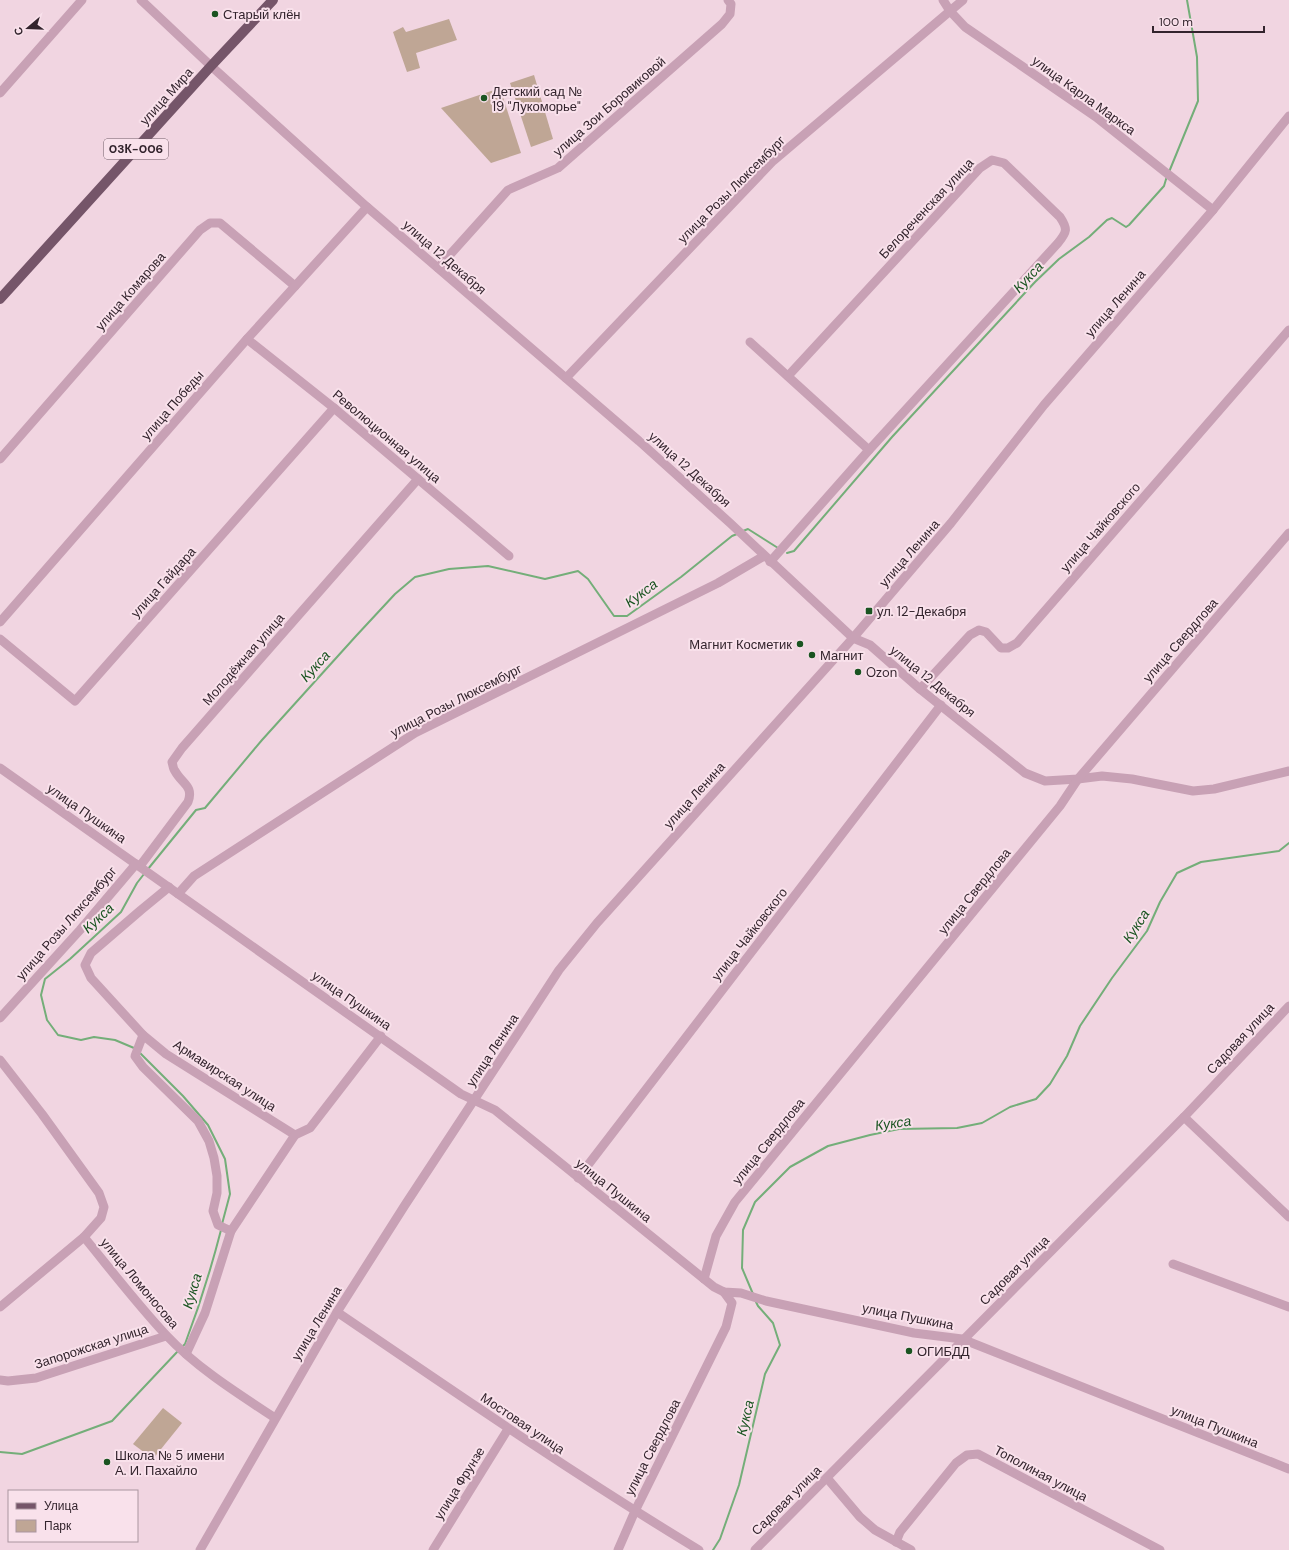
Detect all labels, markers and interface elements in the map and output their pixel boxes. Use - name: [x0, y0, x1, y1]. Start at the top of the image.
- place label: Старый клён: [223, 6, 301, 23]
- north arrow: [8, 8, 48, 48]
- scale bar: [1153, 8, 1264, 34]
- marker: Старый клён: [210, 9, 220, 19]
- text: 100 m: [1159, 14, 1193, 30]
- text: С: [11, 25, 26, 37]
- street label: улица Карла Маркса: [1029, 52, 1140, 139]
- street label: улица Зои Боровиковой: [550, 53, 669, 160]
- street label: улица Мира: [136, 63, 197, 129]
- place label: Детский сад № 19 "Лукоморье": [492, 83, 582, 115]
- marker: Детский сад № 19 "Лукоморье": [479, 93, 489, 103]
- street label: улица Розы Люксембург: [674, 132, 789, 247]
- road number: 03К-006: [104, 139, 168, 159]
- street label: Белореченская улица: [875, 154, 978, 262]
- street label: улица 12 Декабря: [399, 217, 490, 298]
- street label: улица Комарова: [92, 248, 170, 334]
- water label: Кукса: [1009, 257, 1047, 296]
- street label: улица Ленина: [1081, 266, 1150, 341]
- street label: улица Победы: [137, 367, 207, 444]
- street label: Революционная улица: [329, 386, 445, 487]
- street label: улица 12 Декабря: [645, 428, 734, 511]
- street label: улица Чайковского: [1057, 479, 1144, 576]
- street label: улица Ленина: [875, 516, 944, 591]
- street label: улица Гайдара: [127, 543, 200, 621]
- water label: Кукса: [621, 575, 661, 611]
- street label: улица Свердлова: [1139, 594, 1222, 686]
- place label: ул. 12-Декабря: [877, 603, 966, 620]
- marker: ул. 12-Декабря: [864, 606, 874, 616]
- street label: Молодёжная улица: [199, 609, 289, 709]
- place label: Магнит Косметик: [689, 636, 792, 653]
- marker: Магнит Косметик: [795, 639, 805, 649]
- street label: улица 12 Декабря: [887, 642, 979, 721]
- water label: Кукса: [296, 646, 334, 686]
- place label: Магнит: [820, 647, 863, 664]
- marker: Магнит: [807, 650, 817, 660]
- street label: улица Розы Люксембург: [388, 660, 525, 741]
- place label: Ozon: [866, 664, 897, 681]
- marker: Ozon: [853, 667, 863, 677]
- street label: улица Ленина: [660, 758, 729, 832]
- street label: улица Пушкина: [44, 780, 130, 847]
- street label: улица Свердлова: [934, 844, 1015, 938]
- street label: улица Розы Люксембург: [12, 863, 121, 984]
- street label: улица Чайковского: [708, 884, 791, 984]
- water label: Кукса: [79, 899, 118, 937]
- water label: Кукса: [1119, 906, 1154, 946]
- street label: улица Пушкина: [309, 967, 395, 1034]
- street label: Садовая улица: [1203, 998, 1278, 1078]
- street label: улица Ленина: [462, 1010, 523, 1090]
- street label: Армавирская улица: [170, 1036, 280, 1115]
- street label: улица Свердлова: [728, 1094, 809, 1188]
- water label: Кукса: [874, 1112, 912, 1134]
- street label: улица Пушкина: [572, 1155, 656, 1227]
- street label: Садовая улица: [976, 1231, 1053, 1309]
- street label: улица Ломоносова: [97, 1234, 183, 1333]
- water label: Кукса: [178, 1271, 206, 1311]
- street label: улица Ленина: [288, 1282, 346, 1364]
- street label: улица Пушкина: [861, 1299, 956, 1334]
- street label: Запорожская улица: [32, 1320, 151, 1373]
- place label: ОГИБДД: [917, 1343, 970, 1360]
- marker: ОГИБДД: [904, 1346, 914, 1356]
- street label: Мостовая улица: [477, 1389, 569, 1458]
- street label: улица Свердлова: [621, 1395, 684, 1498]
- water label: Кукса: [732, 1398, 758, 1438]
- street label: улица Пушкина: [1169, 1401, 1262, 1452]
- street label: Тополиная улица: [991, 1442, 1091, 1506]
- street label: улица Фрунзе: [430, 1444, 489, 1523]
- place label: Школа № 5 имени А. И. Пахайло: [115, 1447, 225, 1479]
- marker: Школа № 5 имени А. И. Пахайло: [102, 1457, 112, 1467]
- street label: Садовая улица: [748, 1461, 825, 1539]
- legend: [8, 1490, 138, 1542]
- text: Улица: [44, 1498, 78, 1514]
- text: Парк: [44, 1518, 72, 1534]

